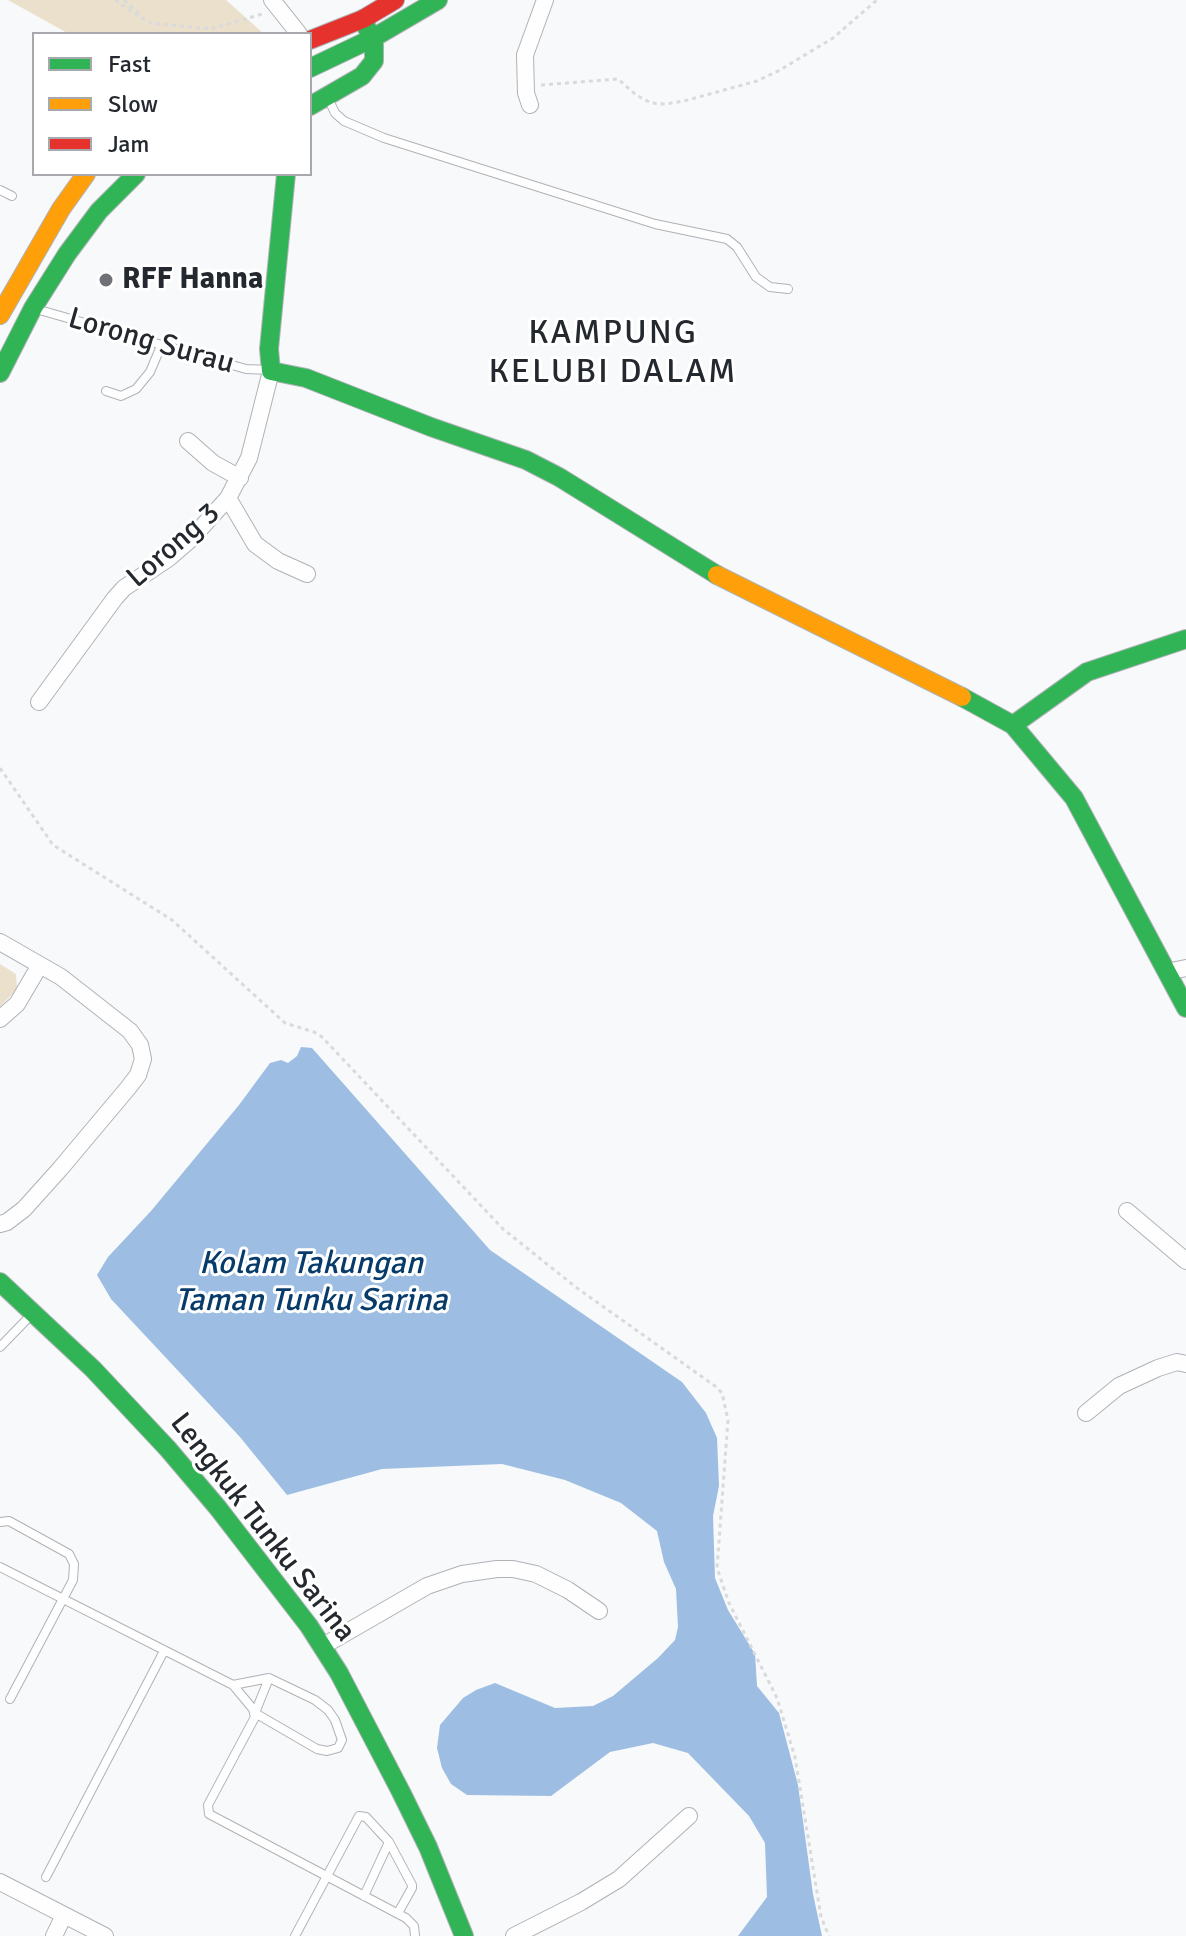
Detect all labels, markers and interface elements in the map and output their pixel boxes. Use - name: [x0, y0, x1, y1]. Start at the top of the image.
- legend: [32, 32, 312, 176]
- text: Fast: [108, 49, 151, 79]
- text: Slow: [108, 89, 158, 119]
- text: Jam: [108, 129, 149, 159]
- place label: RFF Hanna: [122, 262, 263, 298]
- marker: RFF Hanna: [97, 271, 115, 289]
- street label: Lorong Surau: [64, 301, 238, 383]
- district label: KAMPUNG KELUBI DALAM: [488, 314, 738, 394]
- street label: Lorong 3: [120, 496, 228, 596]
- water label: Kolam Takungan Taman Tunku Sarina: [175, 1246, 447, 1321]
- street label: Lengkuk Tunku Sarina: [161, 1406, 363, 1650]

